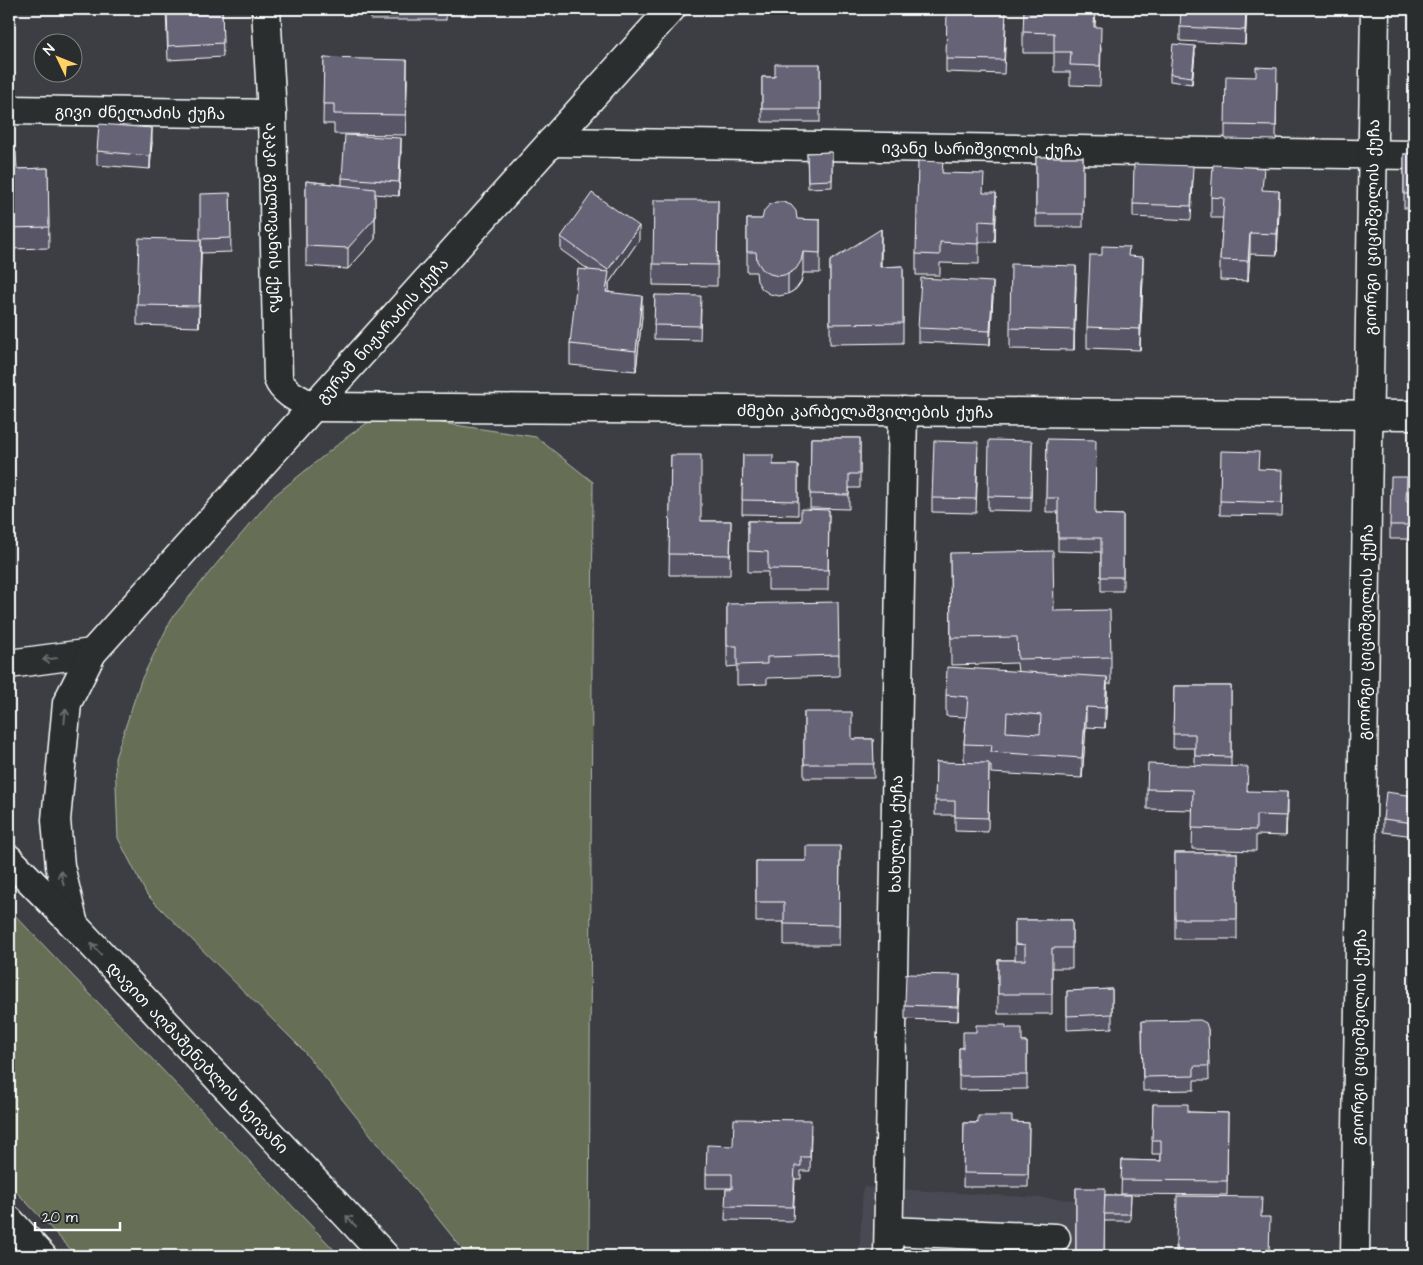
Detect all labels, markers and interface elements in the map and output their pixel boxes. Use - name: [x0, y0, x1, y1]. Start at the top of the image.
- north arrow: [32, 32, 82, 82]
- text: N: [39, 40, 60, 60]
- street label: გივი ძნელაძის ქუჩა: [55, 101, 225, 125]
- street label: გიორგი ციციშვილის ქუჩა: [1360, 119, 1385, 335]
- street label: აკაკი გელოვანის ქუჩა: [260, 122, 287, 313]
- street label: ივანე სარიშვილის ქუჩა: [882, 137, 1082, 162]
- street label: გურამ ნიჟარაძის ქუჩა: [312, 254, 454, 409]
- street label: ძმები კარბელაშვილების ქუჩა: [737, 400, 993, 424]
- street label: გიორგი ციციშვილის ქუჩა: [1353, 524, 1379, 740]
- one-way arrow: [43, 654, 59, 664]
- one-way arrow: [61, 708, 70, 724]
- street label: ხახულის ქუჩა: [884, 775, 909, 893]
- one-way arrow: [57, 870, 66, 886]
- street label: გიორგი ციციშვილის ქუჩა: [1347, 929, 1372, 1145]
- one-way arrow: [90, 943, 102, 956]
- street label: დავით აღმაშენებლის ხეივანი: [102, 957, 293, 1159]
- scale bar: [35, 1200, 120, 1232]
- text: 20 m: [42, 1207, 78, 1228]
- one-way arrow: [345, 1214, 357, 1227]

